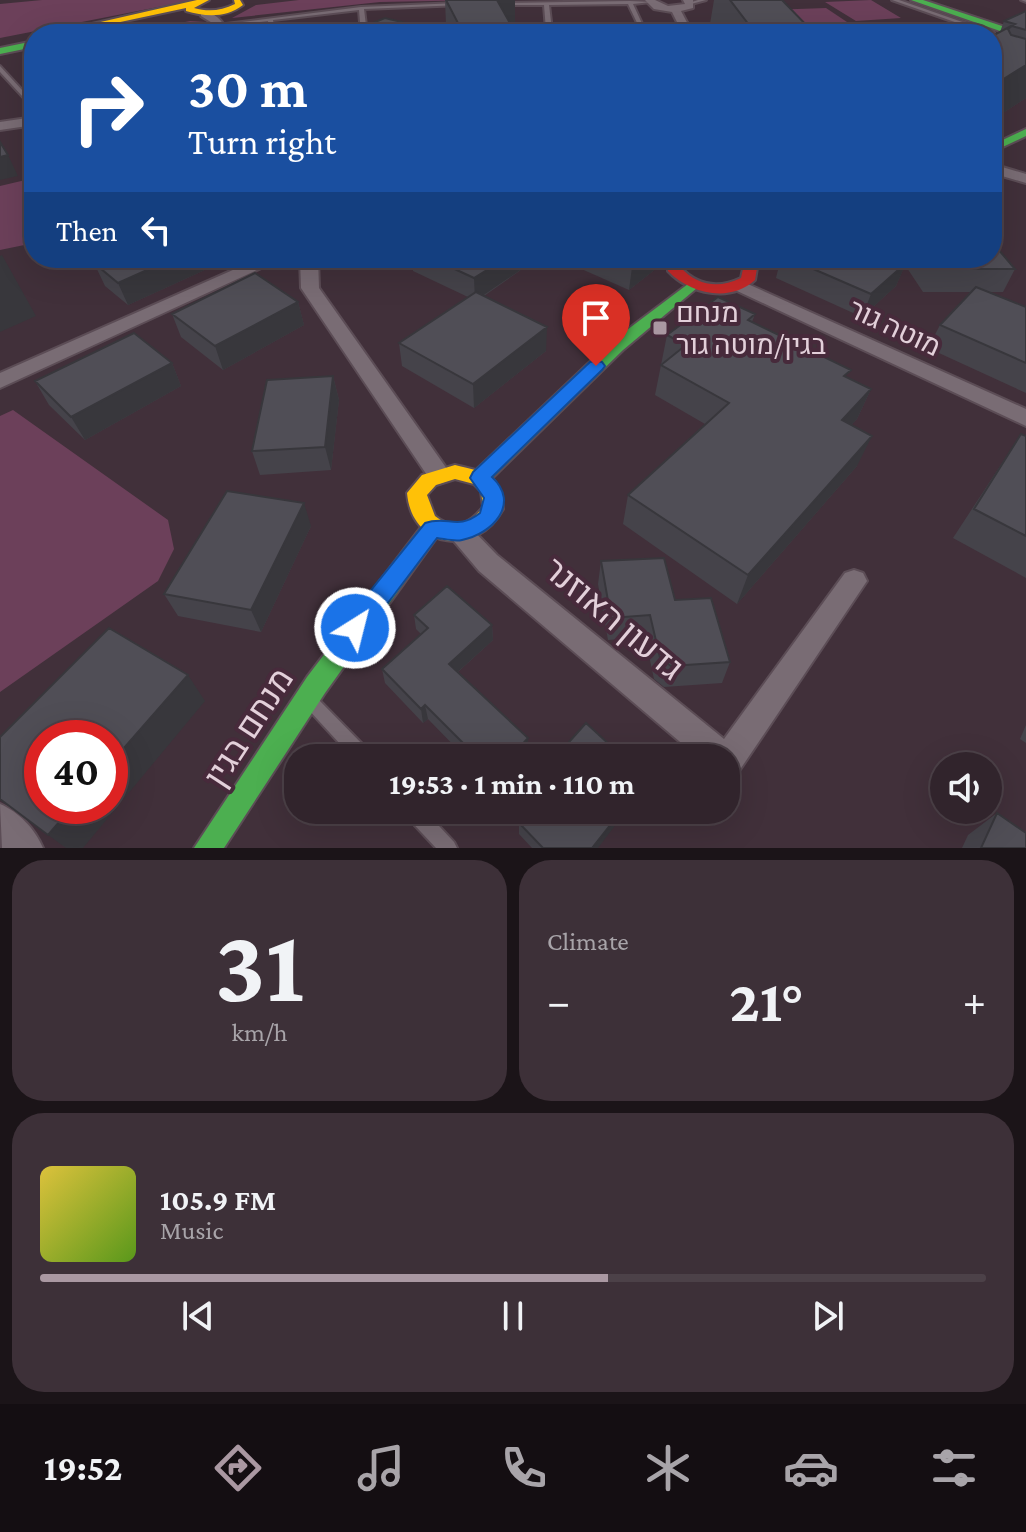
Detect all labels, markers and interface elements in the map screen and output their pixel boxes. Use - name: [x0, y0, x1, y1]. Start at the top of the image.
- icon: right: [56, 56, 160, 160]
- text: 30 m: [188, 57, 308, 119]
- text: Turn right: [188, 122, 336, 162]
- icon: left: [134, 208, 178, 252]
- text: Then: [56, 214, 118, 247]
- pin: [562, 284, 630, 366]
- street label: מוטה גור: [844, 293, 946, 362]
- icon: arrive: [574, 296, 618, 340]
- place label: מנחם בגין/מוטה גור: [676, 297, 826, 360]
- marker: מנחם בגין/מוטה גור: [651, 319, 669, 337]
- street label: גדעון האוזנר: [537, 550, 691, 687]
- position arrow: [313, 586, 397, 670]
- street label: מנחם בגין: [197, 661, 300, 793]
- speed limit sign: 40: [24, 720, 128, 824]
- map controls: [930, 752, 1002, 824]
- button: sound: [930, 752, 1002, 824]
- text: 19:53 · 1 min · 110 m: [389, 767, 635, 800]
- text: 31: [215, 908, 304, 1023]
- text: Climate: [547, 927, 629, 956]
- text: 21°: [729, 967, 804, 1034]
- text: −: [547, 977, 570, 1025]
- text: +: [963, 977, 986, 1025]
- text: km/h: [231, 1018, 288, 1047]
- text: 105.9 FM: [160, 1183, 276, 1216]
- text: Music: [160, 1216, 223, 1245]
- icon: previous: [176, 1294, 220, 1338]
- icon: pause: [491, 1294, 535, 1338]
- icon: next: [806, 1294, 850, 1338]
- icon: directions: [210, 1440, 266, 1496]
- icon: music: [353, 1440, 409, 1496]
- icon: phone: [496, 1440, 552, 1496]
- icon: climate: [640, 1440, 696, 1496]
- icon: car: [783, 1440, 839, 1496]
- icon: filters: [926, 1440, 982, 1496]
- text: 19:52: [44, 1448, 122, 1488]

